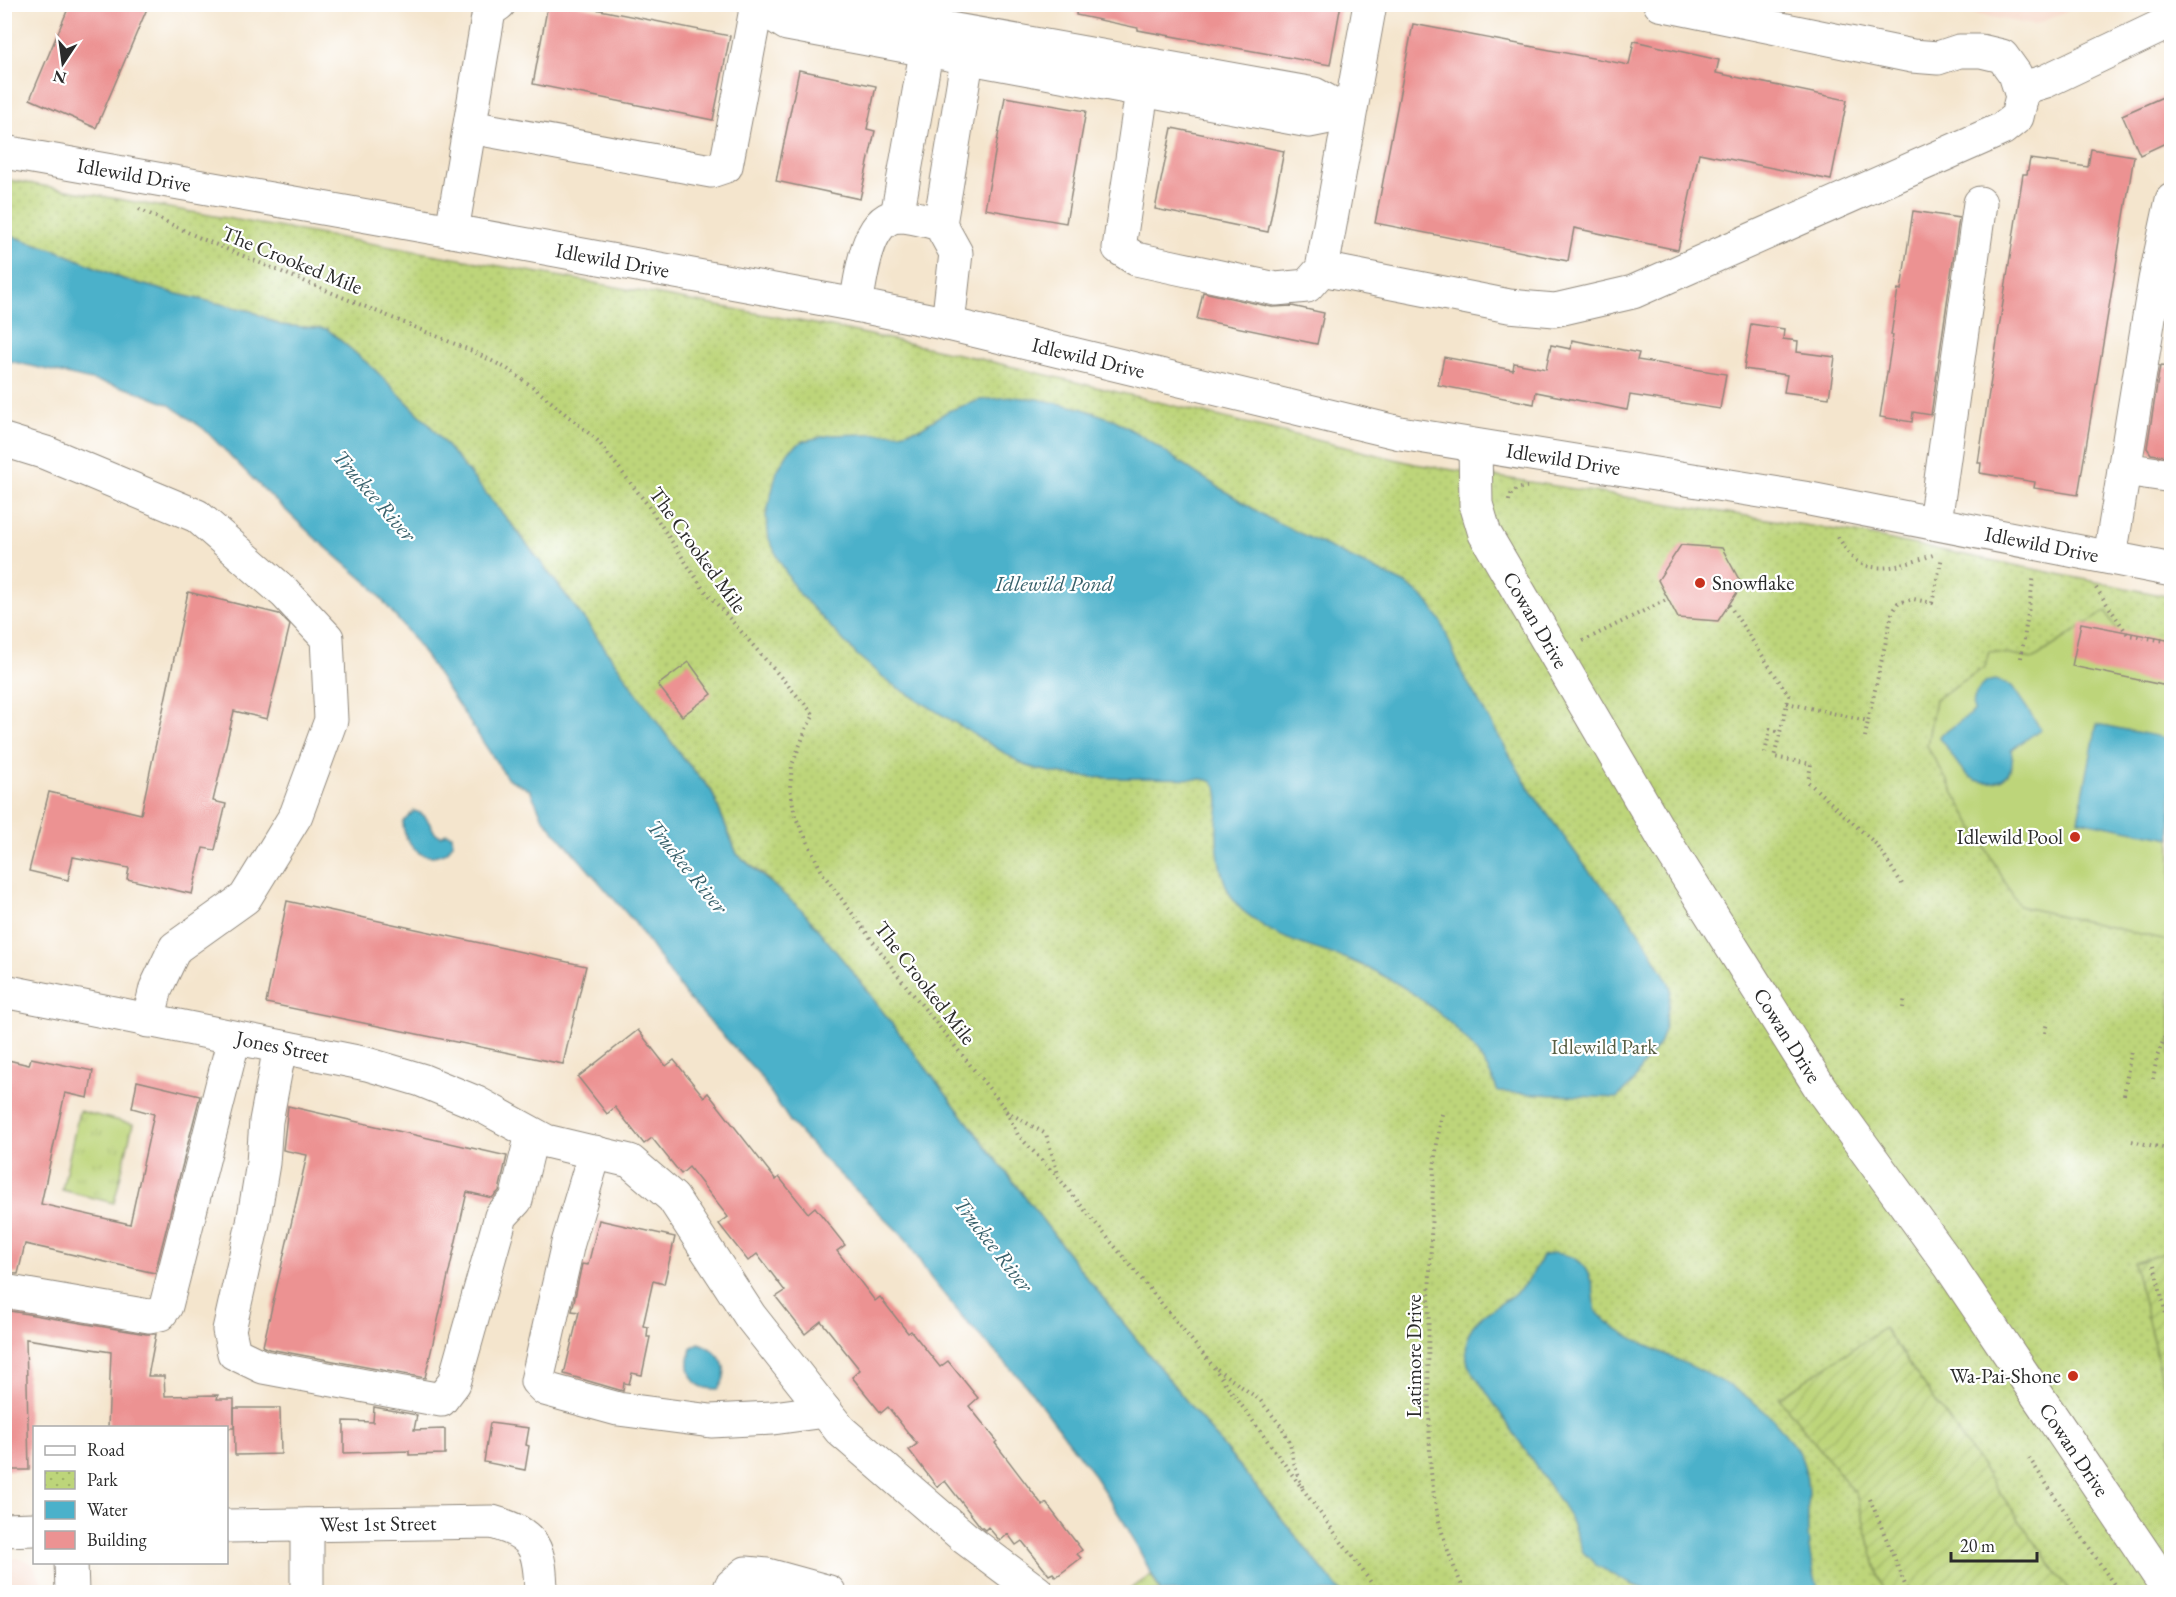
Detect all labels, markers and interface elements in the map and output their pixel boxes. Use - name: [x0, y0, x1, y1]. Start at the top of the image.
- north arrow: [33, 33, 93, 93]
- text: N: [51, 65, 68, 89]
- street label: Idlewild Drive: [75, 151, 193, 198]
- street label: The Crooked Mile: [218, 219, 367, 300]
- street label: Idlewild Drive: [553, 236, 672, 284]
- street label: Idlewild Drive: [1029, 331, 1148, 384]
- street label: Idlewild Drive: [1504, 436, 1623, 481]
- water label: Truckee River: [326, 443, 424, 549]
- street label: The Crooked Mile: [644, 481, 753, 618]
- street label: Idlewild Drive: [1983, 520, 2101, 568]
- street label: Cowan Drive: [1497, 566, 1575, 673]
- water label: Idlewild Pond: [994, 569, 1114, 598]
- place label: Snowflake: [1712, 569, 1794, 596]
- marker: Snowflake: [1693, 576, 1707, 590]
- water label: Truckee River: [641, 813, 736, 921]
- place label: Idlewild Pool: [1957, 823, 2063, 850]
- marker: Idlewild Pool: [2068, 830, 2082, 844]
- street label: The Crooked Mile: [869, 915, 982, 1050]
- street label: Cowan Drive: [1748, 982, 1828, 1088]
- street label: Jones Street: [232, 1024, 332, 1069]
- park label: Idlewild Park: [1551, 1033, 1658, 1060]
- water label: Truckee River: [947, 1191, 1041, 1299]
- street label: Latimore Drive: [1400, 1294, 1427, 1418]
- place label: Wa-Pai-Shone: [1950, 1362, 2061, 1389]
- marker: Wa-Pai-Shone: [2066, 1369, 2080, 1383]
- street label: Cowan Drive: [2033, 1397, 2116, 1502]
- legend: [33, 1426, 228, 1564]
- text: Road: [87, 1438, 126, 1461]
- text: Park: [87, 1468, 118, 1491]
- text: Water: [87, 1498, 128, 1521]
- street label: West 1st Street: [319, 1509, 437, 1538]
- scale bar: [1951, 1525, 2036, 1563]
- text: Building: [87, 1528, 147, 1551]
- text: 20 m: [1960, 1534, 1995, 1557]

